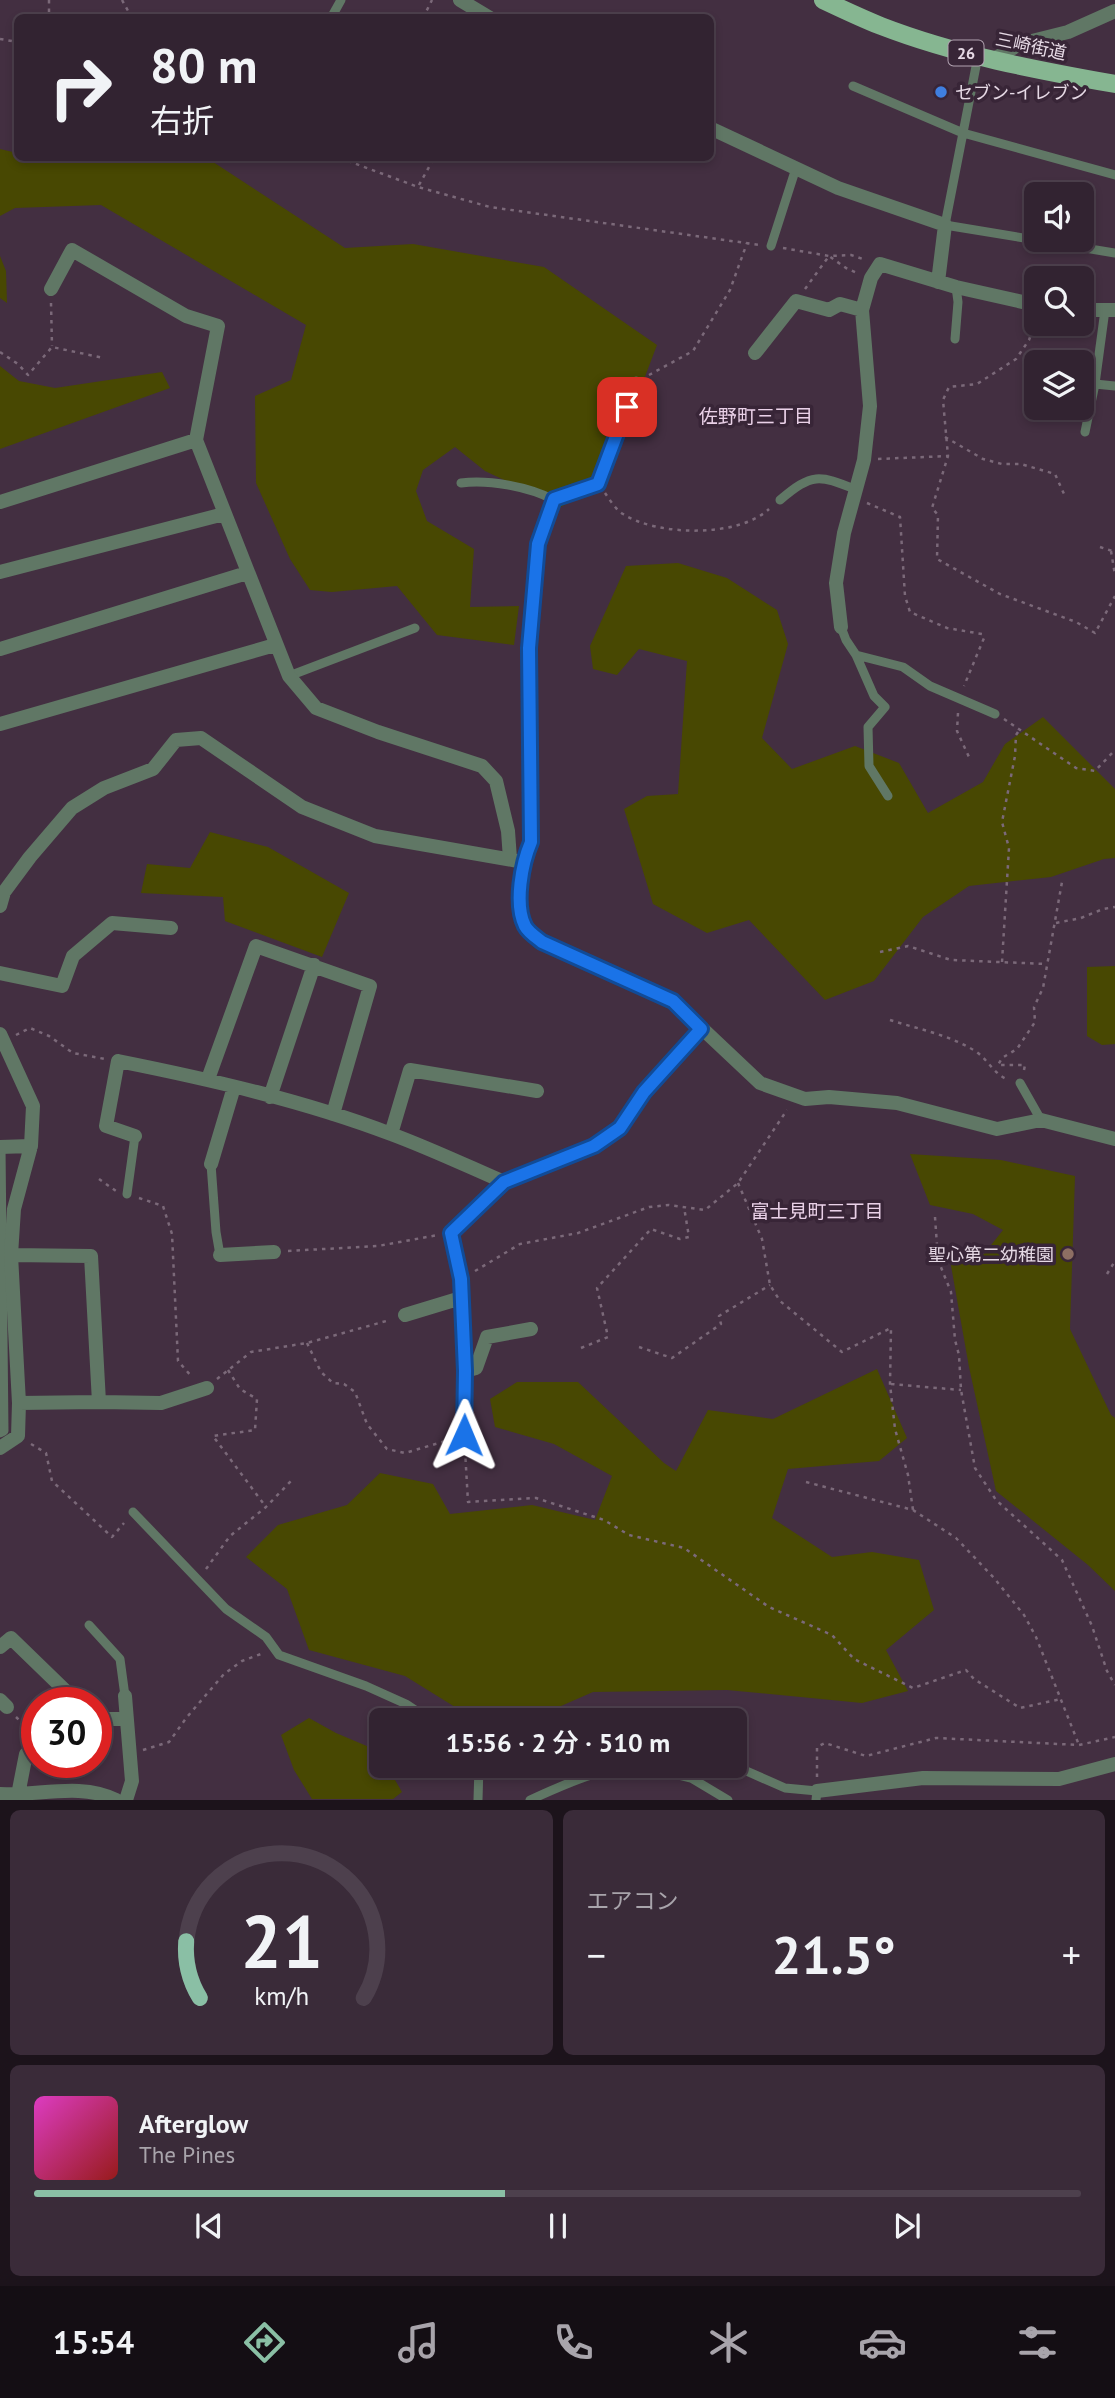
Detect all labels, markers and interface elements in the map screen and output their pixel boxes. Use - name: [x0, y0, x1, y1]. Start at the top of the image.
- street label: 三崎街道: [993, 27, 1069, 65]
- text: 80 m: [150, 33, 257, 97]
- road number: 26: [948, 40, 984, 66]
- icon: right: [35, 42, 126, 133]
- place label: セブン-イレブン: [955, 81, 1087, 104]
- marker: セブン-イレブン: [933, 84, 949, 100]
- text: 右折: [150, 99, 214, 141]
- map controls: [1024, 182, 1094, 420]
- button: sound: [1024, 182, 1094, 252]
- button: search: [1024, 266, 1094, 336]
- button: layers: [1024, 350, 1094, 420]
- pin: [597, 377, 657, 437]
- icon: arrive: [608, 388, 646, 426]
- district label: 佐野町三丁目: [699, 404, 813, 428]
- district label: 富士見町三丁目: [750, 1199, 884, 1223]
- place label: 聖心第二幼稚園: [928, 1243, 1054, 1266]
- marker: 聖心第二幼稚園: [1060, 1246, 1076, 1262]
- position arrow: [427, 1398, 501, 1472]
- speed limit sign: 30: [21, 1687, 112, 1778]
- text: 15:56 · 2 分 · 510 m: [446, 1726, 670, 1759]
- text: エアコン: [587, 1886, 679, 1915]
- text: 21: [240, 1895, 323, 1989]
- text: 21.5°: [772, 1921, 896, 1988]
- text: −: [587, 1930, 606, 1979]
- text: +: [1062, 1930, 1081, 1979]
- text: km/h: [254, 1980, 309, 2012]
- text: Afterglow: [139, 2107, 248, 2140]
- text: The Pines: [139, 2140, 235, 2169]
- icon: previous: [190, 2207, 228, 2245]
- icon: pause: [539, 2207, 577, 2245]
- icon: next: [888, 2207, 926, 2245]
- icon: directions: [240, 2318, 289, 2367]
- icon: music: [394, 2318, 443, 2367]
- icon: phone: [549, 2318, 598, 2367]
- icon: climate: [704, 2318, 753, 2367]
- icon: car: [858, 2318, 907, 2367]
- icon: filters: [1013, 2318, 1062, 2367]
- text: 15:54: [53, 2321, 134, 2363]

